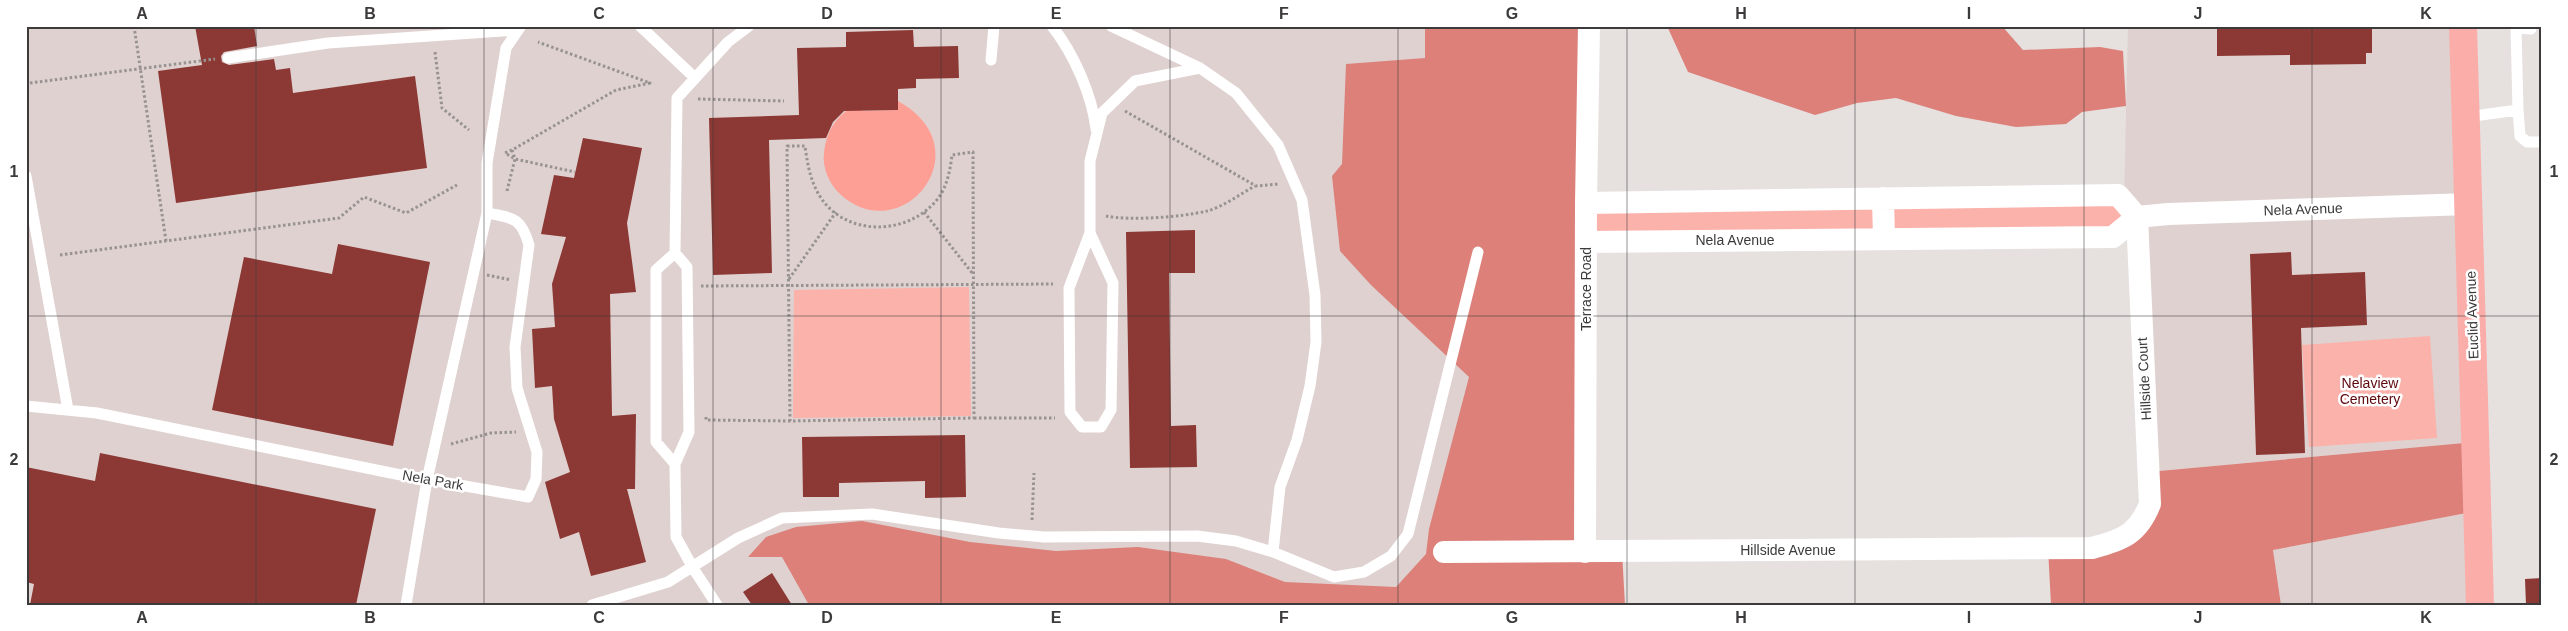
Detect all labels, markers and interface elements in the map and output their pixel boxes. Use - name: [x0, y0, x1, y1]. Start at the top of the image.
- text: A: [136, 5, 148, 22]
- text: B: [364, 5, 376, 22]
- text: C: [593, 5, 605, 22]
- text: D: [821, 5, 833, 22]
- text: E: [1051, 5, 1062, 22]
- text: F: [1279, 5, 1289, 22]
- text: G: [1506, 5, 1518, 22]
- text: H: [1735, 5, 1747, 22]
- text: I: [1967, 5, 1971, 22]
- text: J: [2194, 5, 2202, 22]
- text: K: [2420, 5, 2432, 22]
- text: 1: [10, 163, 19, 180]
- text: 1: [2550, 163, 2559, 180]
- street label: Nela Avenue: [2263, 200, 2343, 218]
- street label: Nela Avenue: [1695, 232, 1775, 248]
- street label: Terrace Road: [1578, 247, 1594, 331]
- street label: Euclid Avenue: [2462, 270, 2482, 359]
- street label: Hillside Court: [2134, 337, 2154, 421]
- park label: Nelaview Cemetery: [2340, 375, 2400, 407]
- text: 2: [10, 451, 19, 468]
- text: 2: [2550, 451, 2559, 468]
- street label: Nela Park: [401, 467, 466, 493]
- street label: Hillside Avenue: [1740, 542, 1836, 558]
- text: A: [136, 609, 148, 626]
- text: B: [364, 609, 376, 626]
- text: C: [593, 609, 605, 626]
- text: D: [821, 609, 833, 626]
- text: E: [1051, 609, 1062, 626]
- text: F: [1279, 609, 1289, 626]
- text: G: [1506, 609, 1518, 626]
- text: H: [1735, 609, 1747, 626]
- text: I: [1967, 609, 1971, 626]
- text: J: [2194, 609, 2202, 626]
- text: K: [2420, 609, 2432, 626]

